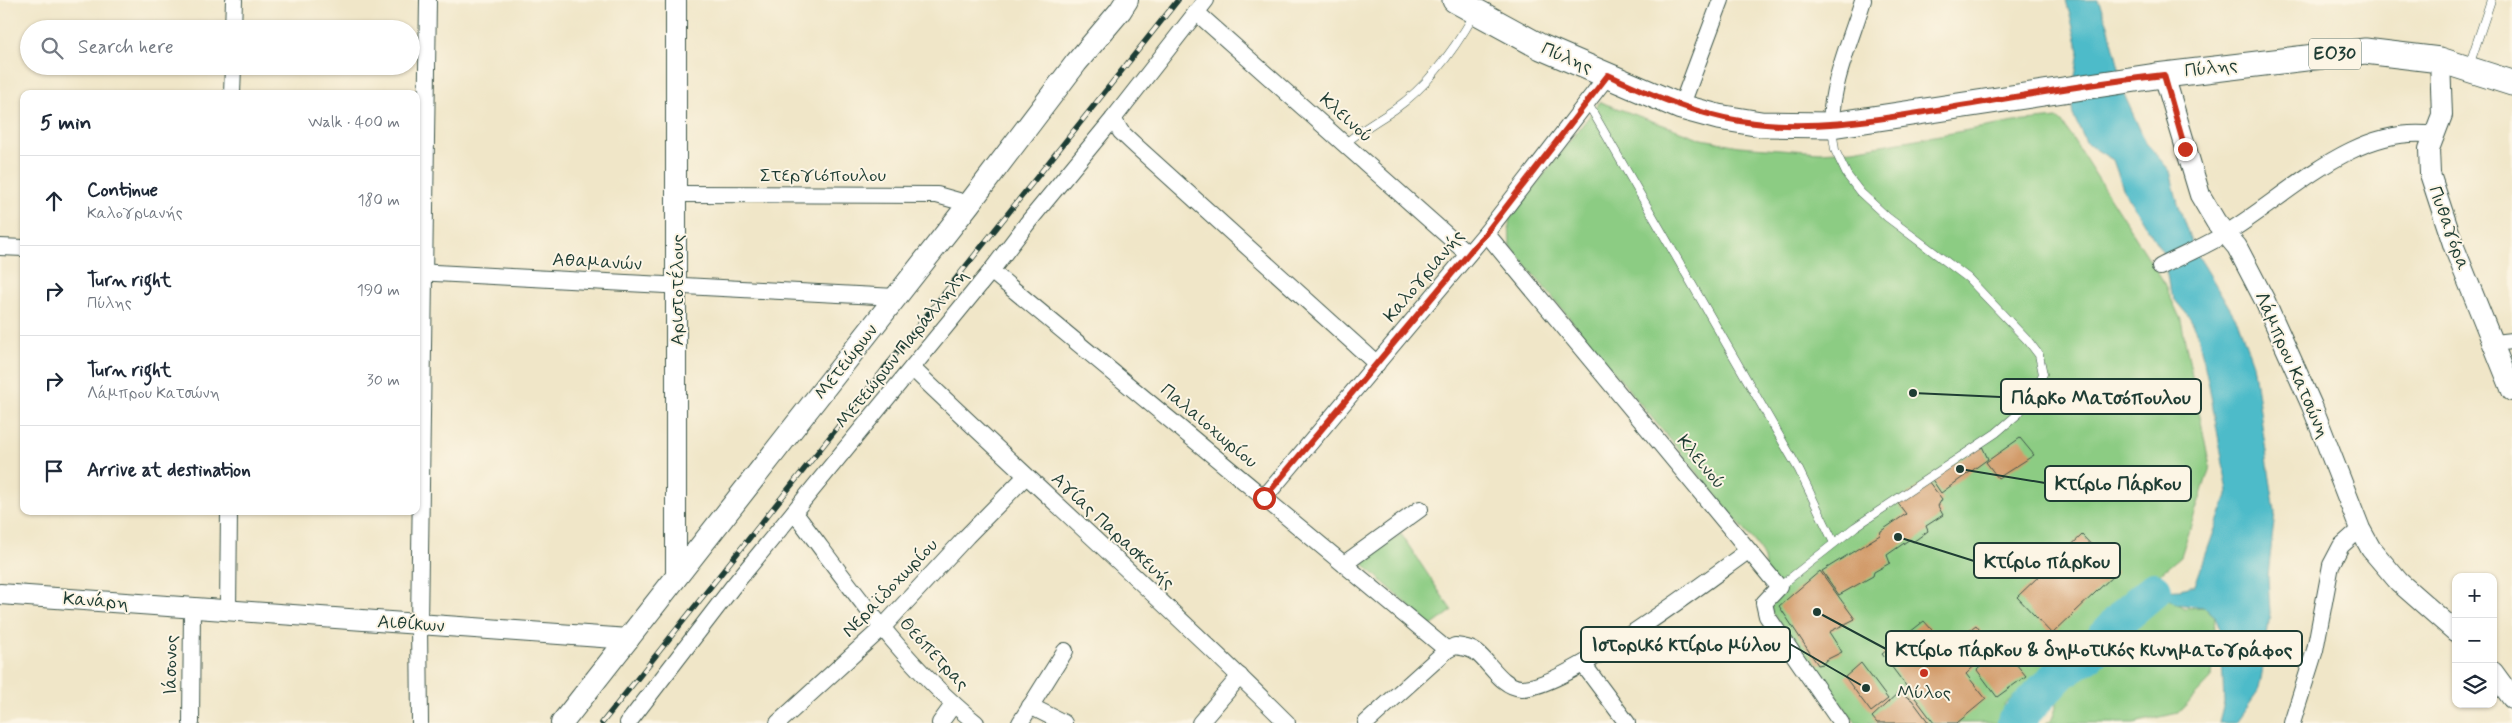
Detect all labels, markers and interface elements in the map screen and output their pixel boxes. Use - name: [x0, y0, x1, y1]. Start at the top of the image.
- search box: [20, 20, 420, 75]
- icon: search: [38, 34, 66, 62]
- text: Search here: [78, 35, 174, 60]
- street label: Πύλης: [1538, 36, 1596, 80]
- road number: ΕΟ30: [2309, 39, 2361, 70]
- street label: Πύλης: [2183, 52, 2239, 84]
- street label: Κλεινού: [1314, 87, 1378, 149]
- text: 5 min: [40, 109, 92, 137]
- text: Walk · 400 m: [308, 112, 400, 133]
- route end: [2174, 138, 2197, 161]
- street label: Στεργιόπουλου: [760, 163, 886, 188]
- text: Continue: [87, 178, 158, 203]
- street label: Πυθαγόρα: [2422, 183, 2476, 273]
- icon: ahead: [40, 187, 68, 215]
- text: 180 m: [357, 190, 400, 211]
- text: Καλογριανής: [87, 203, 183, 224]
- street label: Καλογριανής: [1378, 224, 1470, 328]
- street label: Αριστοτέλους: [665, 234, 690, 346]
- street label: Αθαμανών: [552, 247, 642, 277]
- street label: Μετεώρων Παράλληλη: [831, 265, 973, 433]
- text: Turn right: [87, 268, 171, 293]
- icon: right: [40, 277, 68, 305]
- text: 190 m: [357, 280, 400, 301]
- street label: Λάμπρου Κατσώνη: [2248, 288, 2336, 442]
- text: Πύλης: [87, 293, 132, 314]
- street label: Μετεώρων: [809, 320, 883, 404]
- text: Turn right: [87, 358, 171, 383]
- icon: right: [40, 367, 68, 395]
- text: 30 m: [367, 370, 400, 391]
- street label: Παλαιοχωρίου: [1155, 378, 1263, 474]
- callout: Πάρκο Ματσόπουλου: [2001, 379, 2201, 414]
- text: Λάμπρου Κατσώνη: [87, 383, 220, 404]
- text: Πάρκο Ματσόπουλου: [2011, 385, 2191, 412]
- street label: Κλεινού: [1671, 429, 1731, 495]
- icon: arrive: [40, 457, 68, 485]
- text: Arrive at destination: [87, 458, 251, 483]
- callout: Κτίριο Πάρκου: [2045, 466, 2191, 501]
- street label: Αγίας Παρασκευής: [1046, 467, 1180, 595]
- text: Κτίριο Πάρκου: [2055, 471, 2181, 498]
- route start: [1253, 487, 1276, 510]
- street label: Νεραϊδοχωρίου: [836, 533, 944, 643]
- callout: Κτίριο πάρκου: [1974, 543, 2120, 578]
- text: Κτίριο πάρκου: [1984, 549, 2110, 576]
- map controls: [2452, 573, 2497, 708]
- button: +: [2452, 573, 2497, 618]
- street label: Κανάρη: [62, 586, 130, 616]
- street label: Αιθίκων: [377, 609, 445, 639]
- street label: Θεόπετρας: [893, 612, 975, 696]
- button: −: [2452, 618, 2497, 663]
- callout: Ιστορικό κτίριο μύλου: [1581, 627, 1790, 662]
- callout: Κτίριο πάρκου & δημοτικός κινηματογράφος: [1886, 631, 2302, 666]
- text: Ιστορικό κτίριο μύλου: [1591, 632, 1781, 659]
- street label: Ιάσονος: [158, 634, 184, 696]
- text: Κτίριο πάρκου & δημοτικός κινηματογράφος: [1896, 637, 2293, 664]
- button: layers: [2452, 663, 2497, 708]
- marker: Μύλος: [1918, 667, 1930, 679]
- place label: Μύλος: [1897, 680, 1951, 705]

